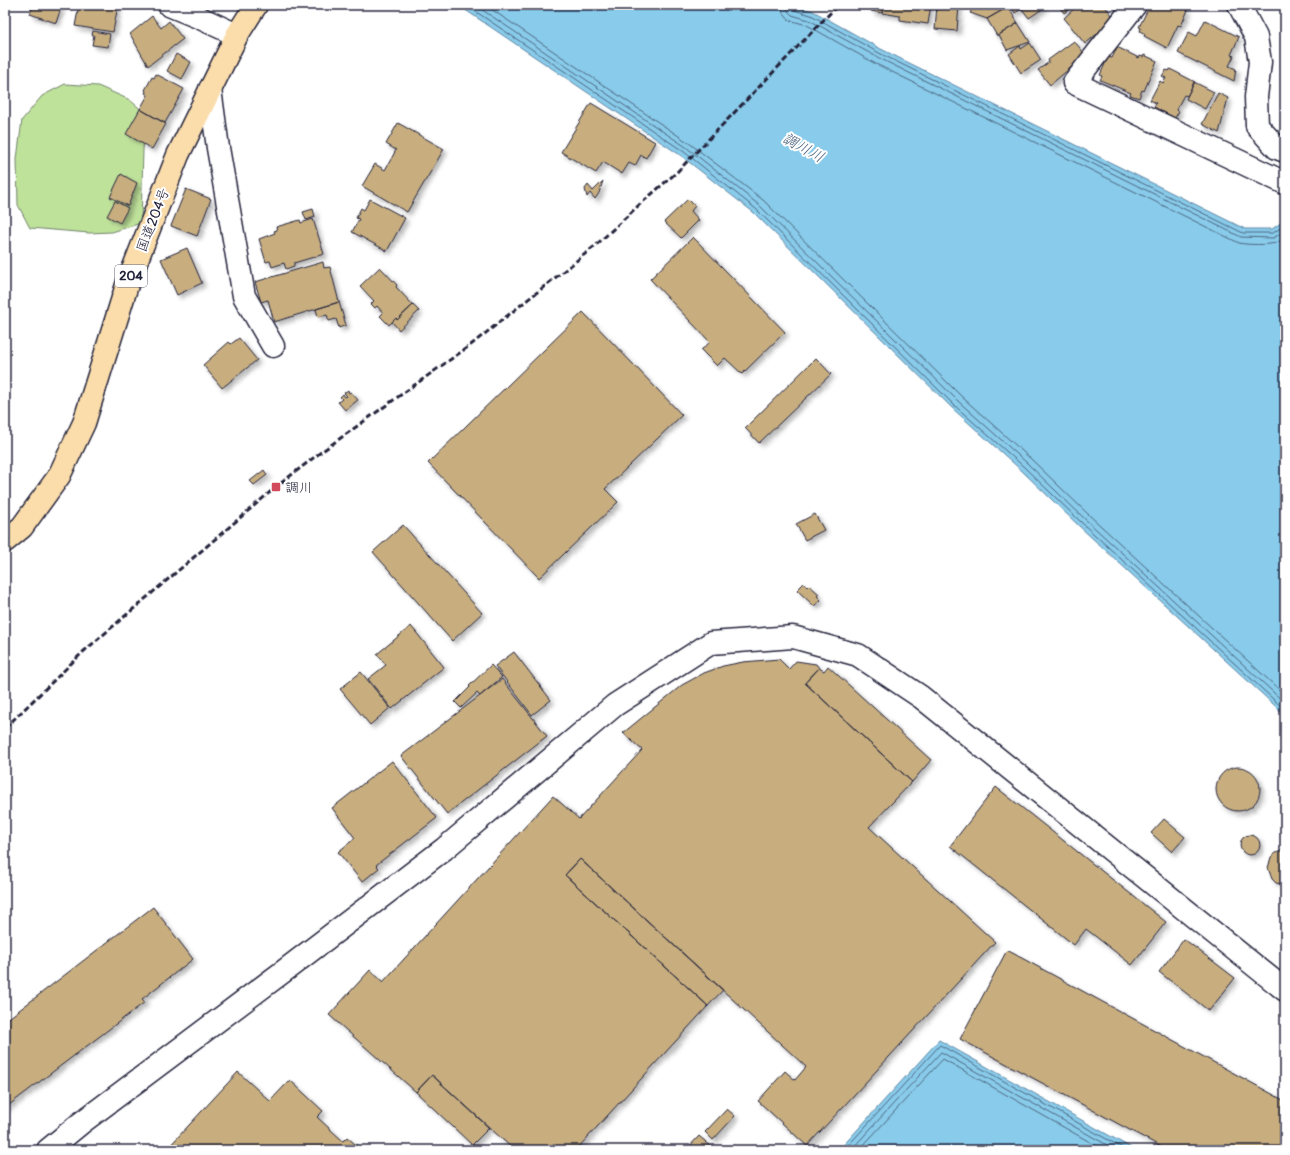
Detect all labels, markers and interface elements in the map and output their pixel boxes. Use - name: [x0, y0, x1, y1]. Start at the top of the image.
- water label: 調川川: [779, 129, 827, 167]
- street label: 国道204号: [133, 185, 173, 255]
- road number: 204: [115, 265, 147, 287]
- place label: 調川: [285, 479, 313, 496]
- marker: 調川: [270, 481, 282, 493]

